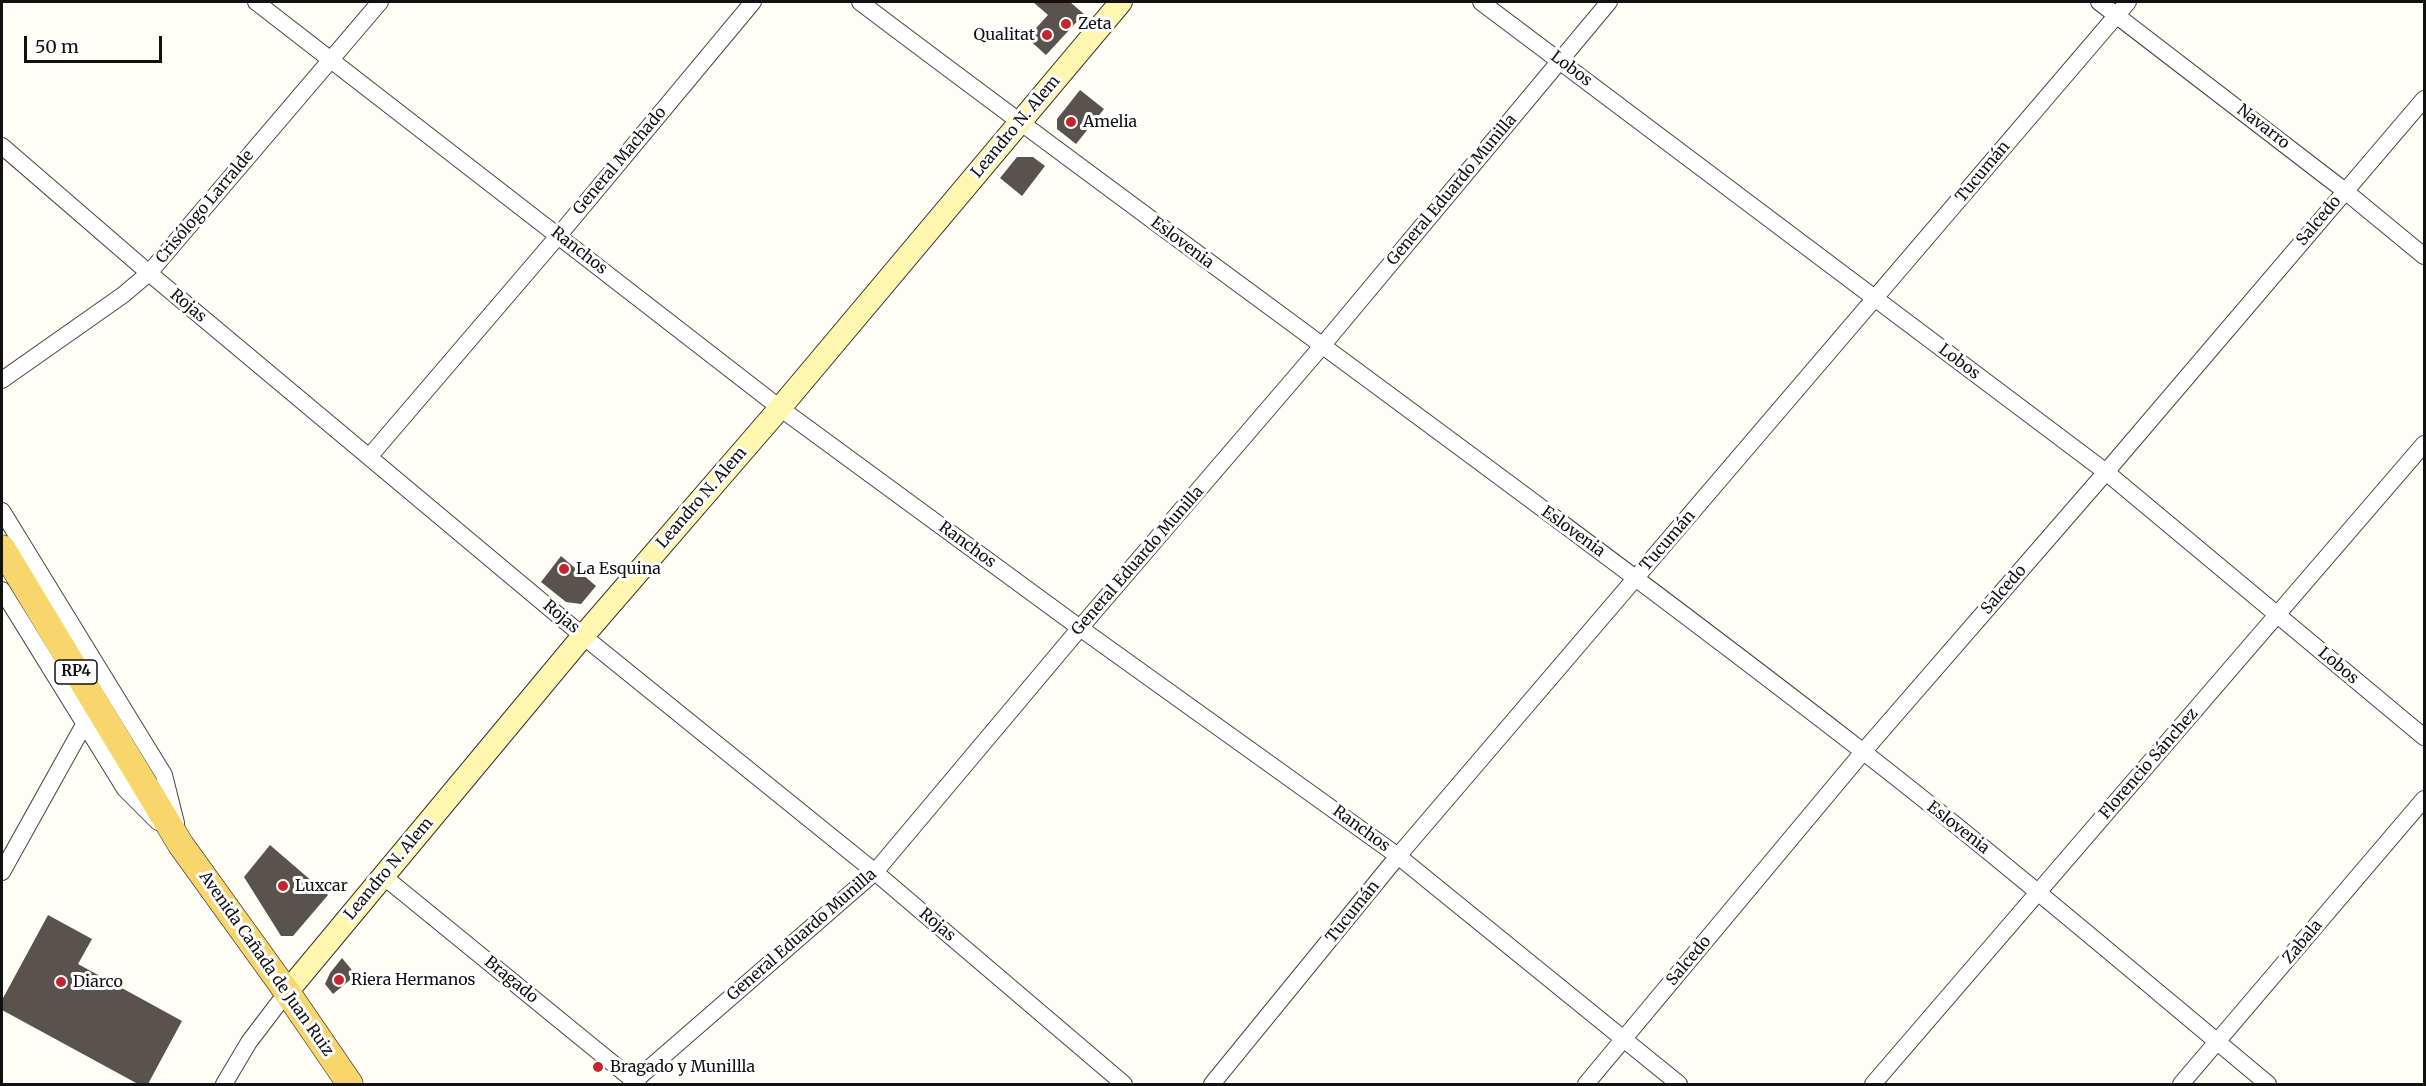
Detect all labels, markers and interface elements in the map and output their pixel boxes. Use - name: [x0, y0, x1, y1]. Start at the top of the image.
- place label: Zeta: [1078, 14, 1112, 34]
- marker: Zeta: [1059, 17, 1073, 31]
- scale bar: [27, 24, 165, 62]
- place label: Qualitat: [973, 25, 1035, 45]
- marker: Qualitat: [1040, 28, 1054, 42]
- text: 50 m: [35, 35, 79, 58]
- street label: Lobos: [1547, 47, 1595, 91]
- street label: Leandro N. Alem: [968, 72, 1064, 182]
- street label: Navarro: [2233, 101, 2293, 153]
- street label: General Machado: [569, 103, 671, 219]
- street label: General Eduardo Munilla: [1383, 110, 1521, 270]
- place label: Amelia: [1083, 112, 1137, 132]
- marker: Amelia: [1064, 115, 1078, 129]
- street label: Tucumán: [1952, 137, 2014, 207]
- street label: Crisólogo Larralde: [152, 147, 258, 267]
- street label: Salcedo: [2293, 192, 2345, 250]
- street label: Eslovenia: [1147, 213, 1217, 273]
- street label: Ranchos: [547, 223, 611, 279]
- street label: Rojas: [166, 285, 210, 327]
- street label: Lobos: [1935, 340, 1983, 384]
- street label: Leandro N. Alem: [653, 444, 751, 552]
- street label: General Eduardo Munilla: [1068, 482, 1208, 640]
- street label: Eslovenia: [1537, 503, 1609, 561]
- street label: Tucumán: [1636, 507, 1700, 575]
- street label: Ranchos: [935, 518, 999, 572]
- place label: La Esquina: [576, 559, 661, 579]
- street label: Salcedo: [1977, 561, 2031, 619]
- marker: La Esquina: [557, 562, 571, 576]
- street label: Rojas: [539, 596, 583, 638]
- street label: Lobos: [2314, 644, 2362, 688]
- road number: RP4: [55, 660, 97, 684]
- street label: Florencio Sánchez: [2096, 705, 2202, 823]
- street label: Eslovenia: [1923, 798, 1993, 858]
- street label: Ranchos: [1329, 802, 1393, 856]
- street label: Leandro N. Alem: [341, 814, 437, 924]
- street label: General Eduardo Munilla: [723, 865, 881, 1005]
- street label: Avenida Cañada de Juan Ruiz: [195, 868, 337, 1060]
- place label: Luxcar: [295, 876, 348, 896]
- street label: Tucumán: [1322, 877, 1384, 947]
- marker: Luxcar: [276, 879, 290, 893]
- street label: Rojas: [915, 904, 959, 946]
- street label: Zabala: [2279, 916, 2327, 968]
- street label: Salcedo: [1663, 932, 1715, 990]
- street label: Bragado: [480, 953, 542, 1007]
- place label: Riera Hermanos: [351, 970, 475, 990]
- place label: Diarco: [73, 972, 123, 992]
- marker: Riera Hermanos: [332, 973, 346, 987]
- marker: Diarco: [54, 975, 68, 989]
- place label: Bragado y Munillla: [610, 1057, 755, 1077]
- marker: Bragado y Munillla: [591, 1060, 605, 1074]

